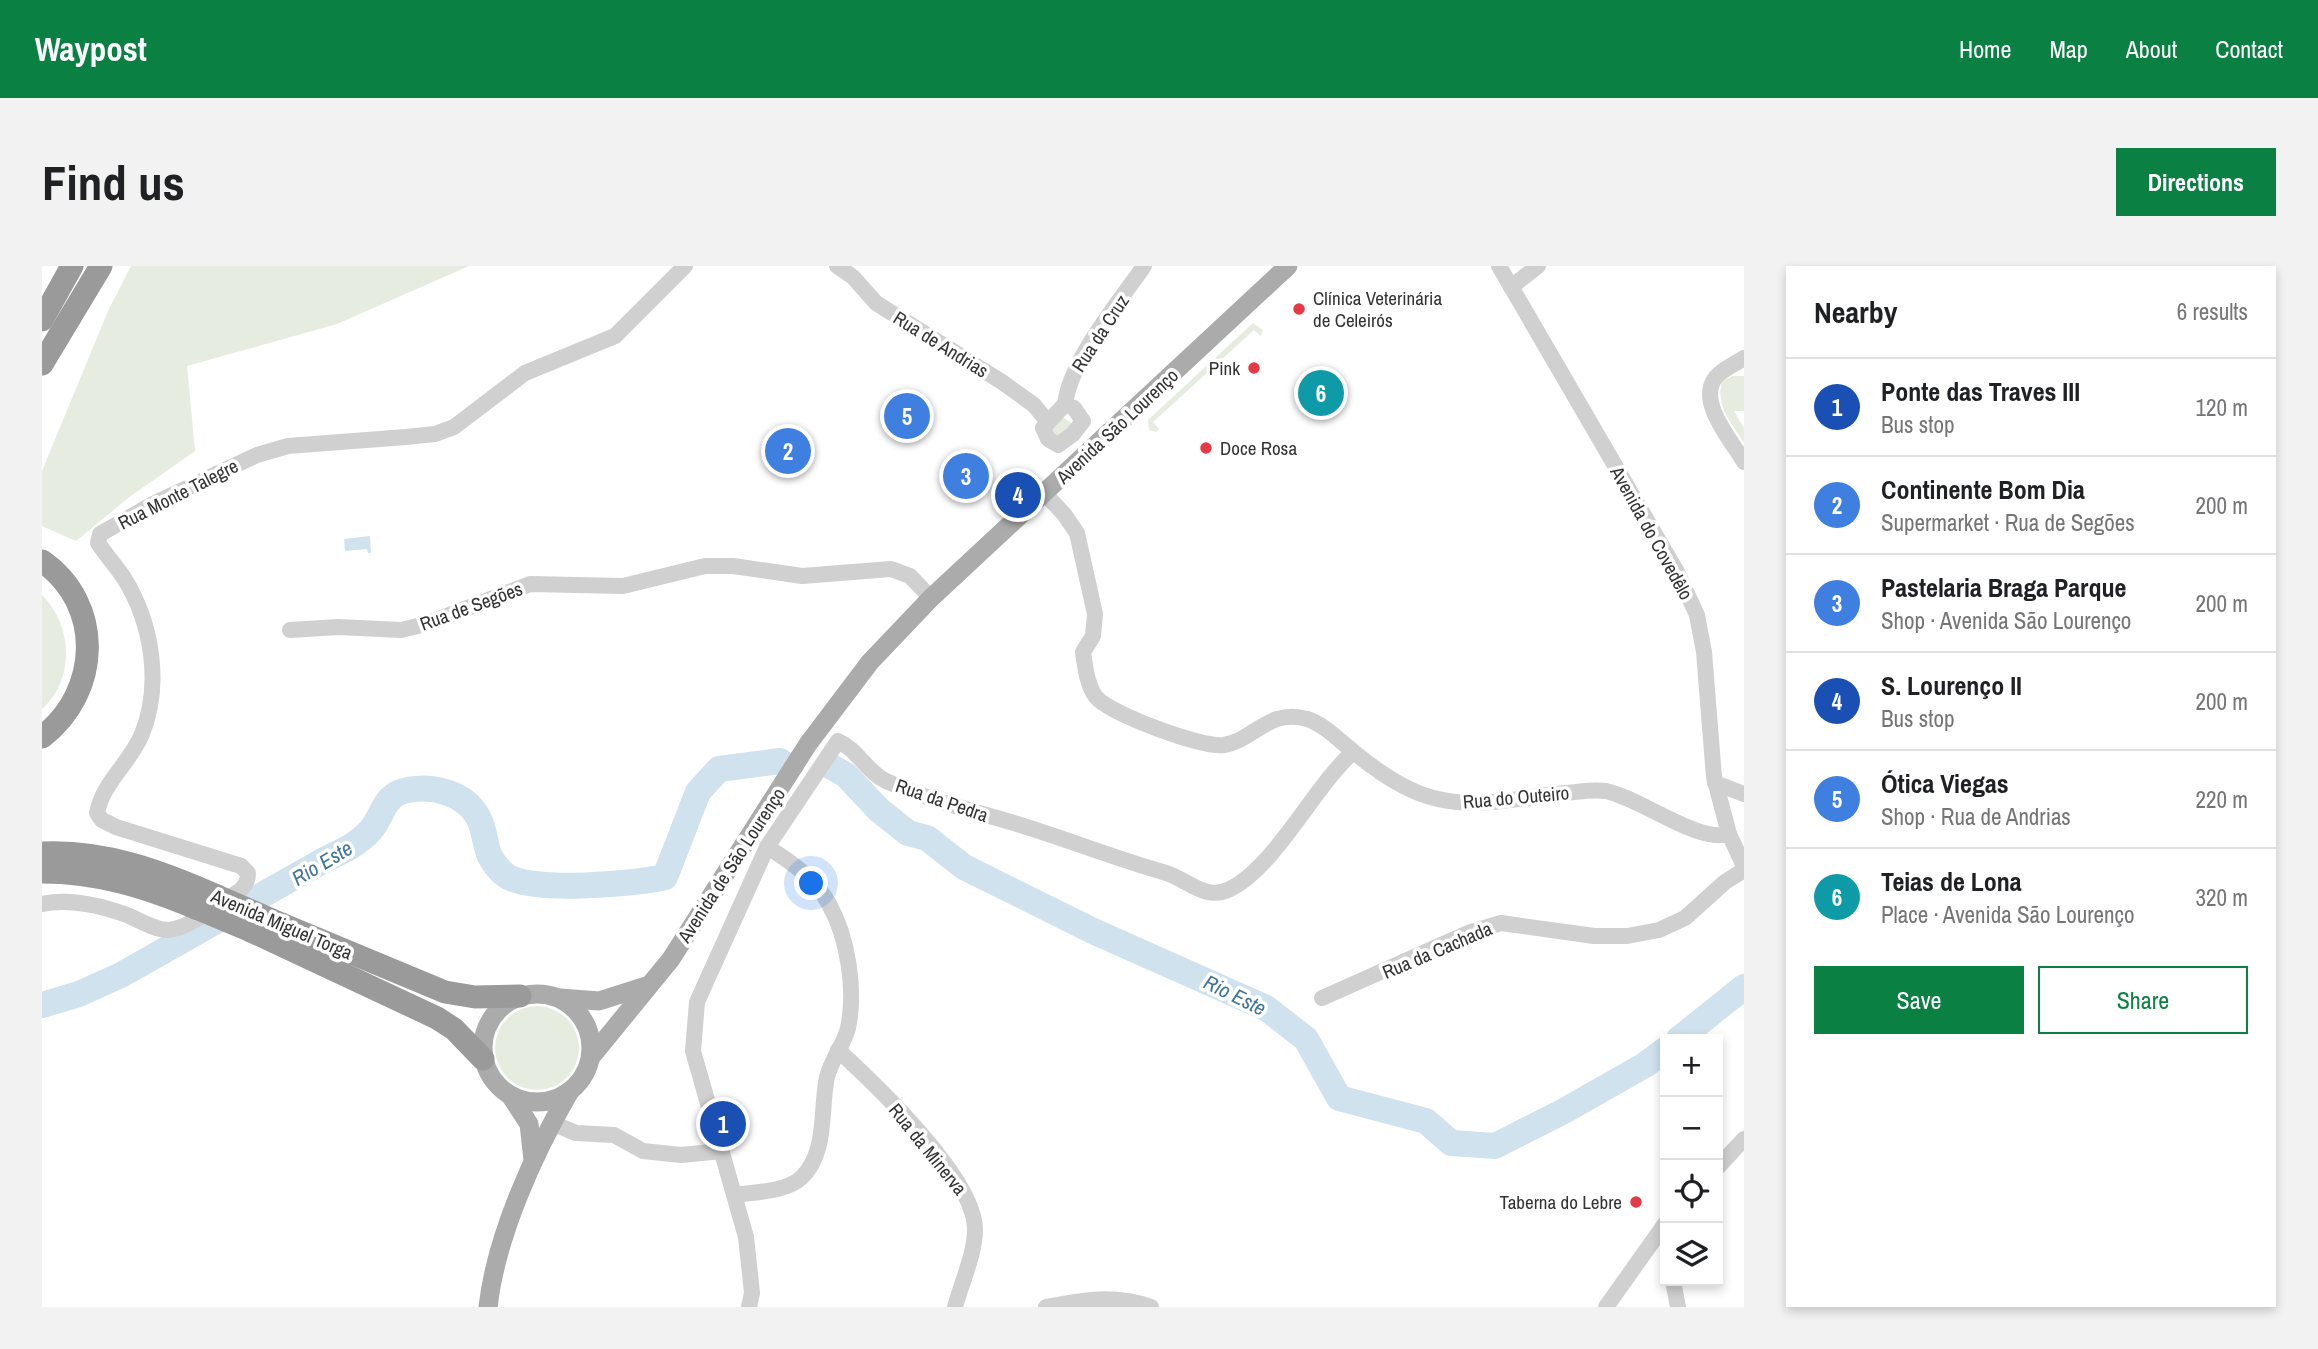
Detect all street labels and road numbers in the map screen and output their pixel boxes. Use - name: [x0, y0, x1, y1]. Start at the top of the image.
- street label: Rua da Cruz: [1065, 289, 1135, 377]
- street label: Rua de Andrias: [889, 305, 994, 384]
- street label: Avenida São Lourenço: [1050, 363, 1184, 490]
- street label: Rua Monte Talegre: [113, 453, 243, 535]
- street label: Avenida do Covedêlo: [1604, 461, 1699, 604]
- street label: Rua de Segões: [416, 575, 526, 637]
- street label: Rua da Pedra: [892, 772, 992, 828]
- street label: Rua do Outeiro: [1462, 779, 1570, 815]
- street label: Avenida de São Lourenço: [671, 782, 791, 948]
- street label: Avenida Miguel Torga: [206, 882, 357, 966]
- street label: Rua da Cachada: [1378, 915, 1496, 985]
- street label: Rua da Minerva: [883, 1098, 973, 1201]

